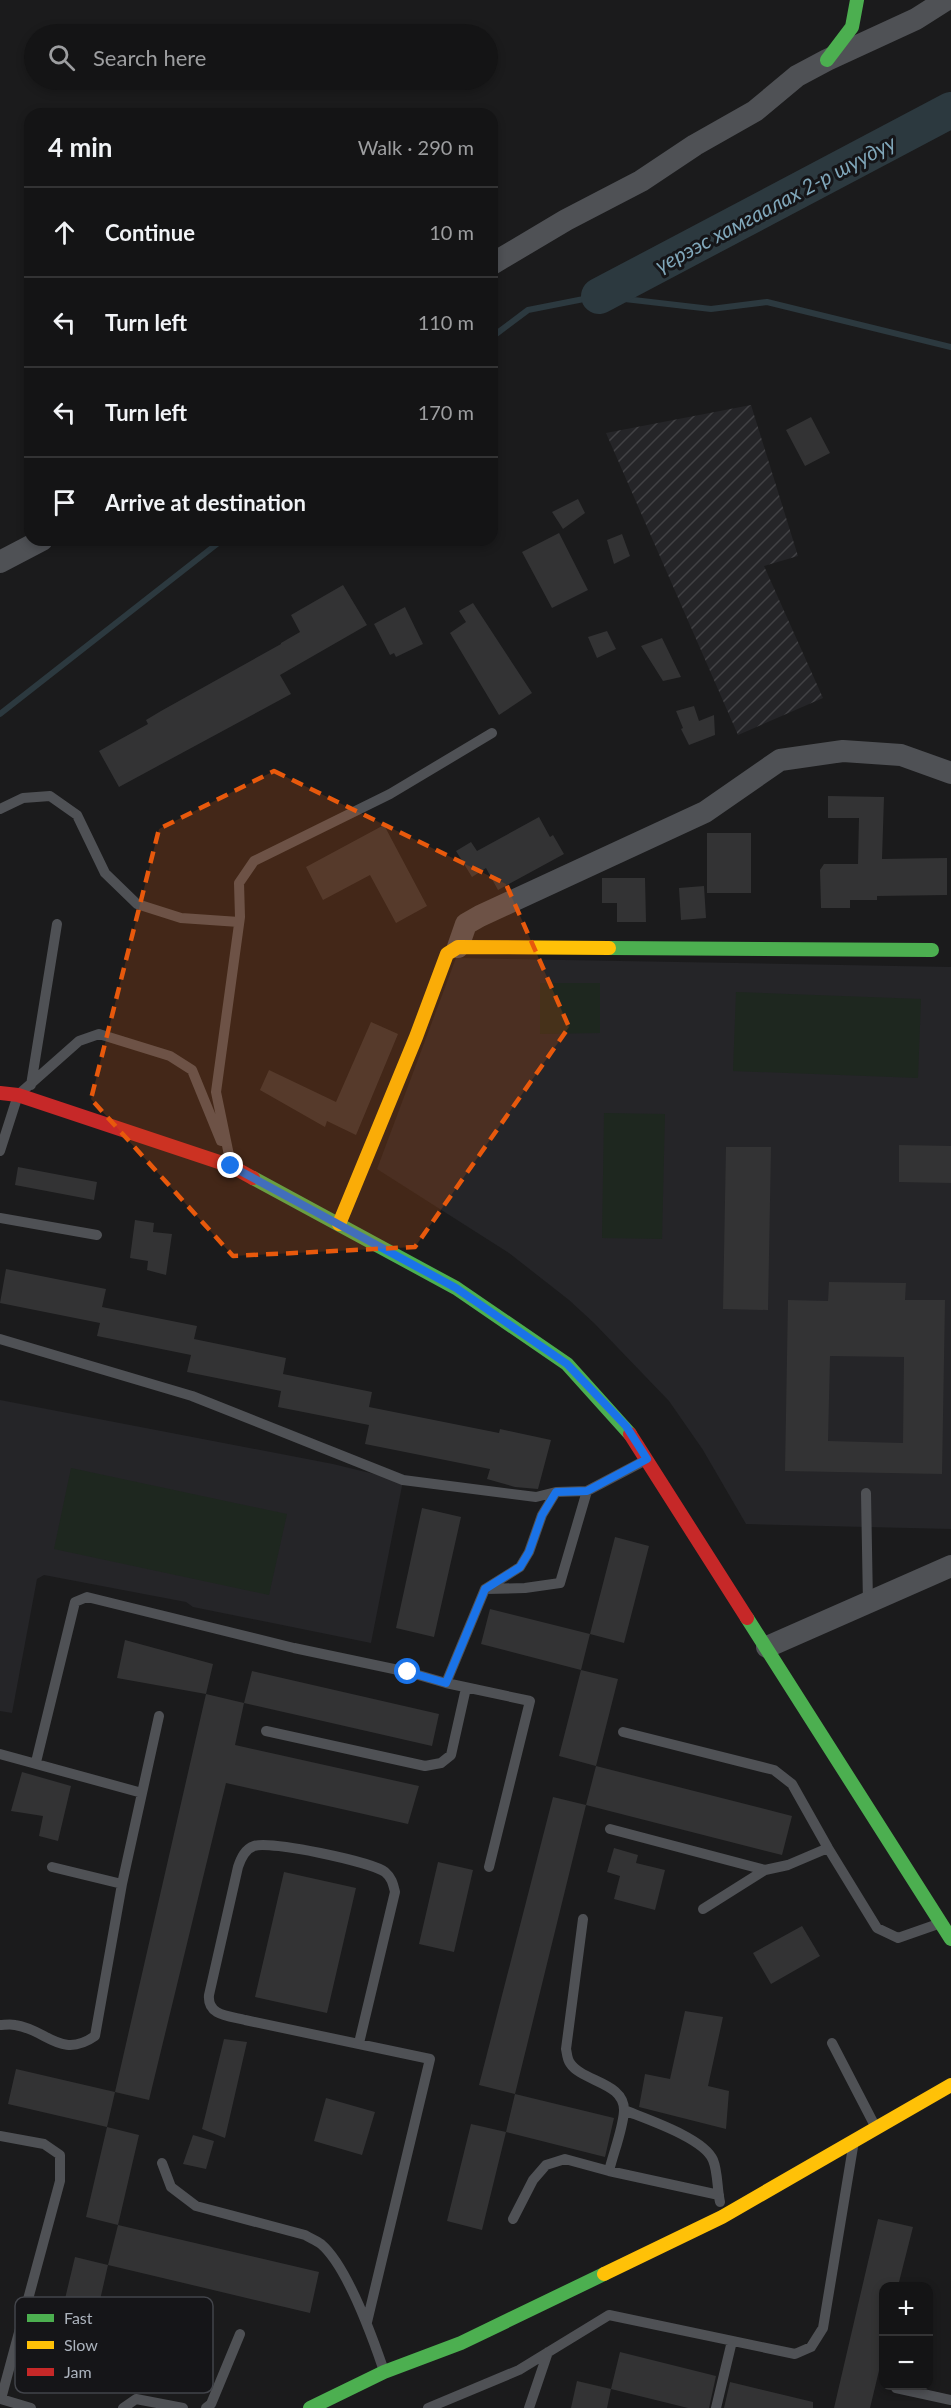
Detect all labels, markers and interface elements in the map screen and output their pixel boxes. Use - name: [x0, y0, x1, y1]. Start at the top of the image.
- search box: [24, 24, 498, 90]
- icon: search: [45, 41, 78, 74]
- text: Search here: [93, 44, 206, 71]
- water label: үерээс хамгаалах 2-р шуудуу: [650, 128, 900, 277]
- text: 4 min: [48, 131, 112, 163]
- text: Walk · 290 m: [358, 135, 474, 159]
- icon: ahead: [48, 216, 81, 249]
- text: Continue: [105, 219, 195, 246]
- text: 10 m: [429, 220, 474, 244]
- icon: left: [48, 306, 81, 339]
- text: Turn left: [105, 309, 187, 336]
- text: 110 m: [418, 310, 474, 334]
- icon: left: [48, 396, 81, 429]
- text: Turn left: [105, 399, 187, 426]
- text: 170 m: [418, 400, 474, 424]
- icon: arrive: [48, 486, 81, 519]
- text: Arrive at destination: [105, 489, 306, 516]
- route end: [217, 1152, 243, 1178]
- route start: [394, 1658, 420, 1684]
- map controls: [879, 2282, 933, 2390]
- button: +: [879, 2282, 933, 2336]
- legend: [15, 2297, 213, 2393]
- text: Fast: [64, 2308, 93, 2327]
- text: Slow: [64, 2335, 98, 2354]
- button: −: [879, 2336, 933, 2390]
- text: Jam: [64, 2362, 92, 2381]

